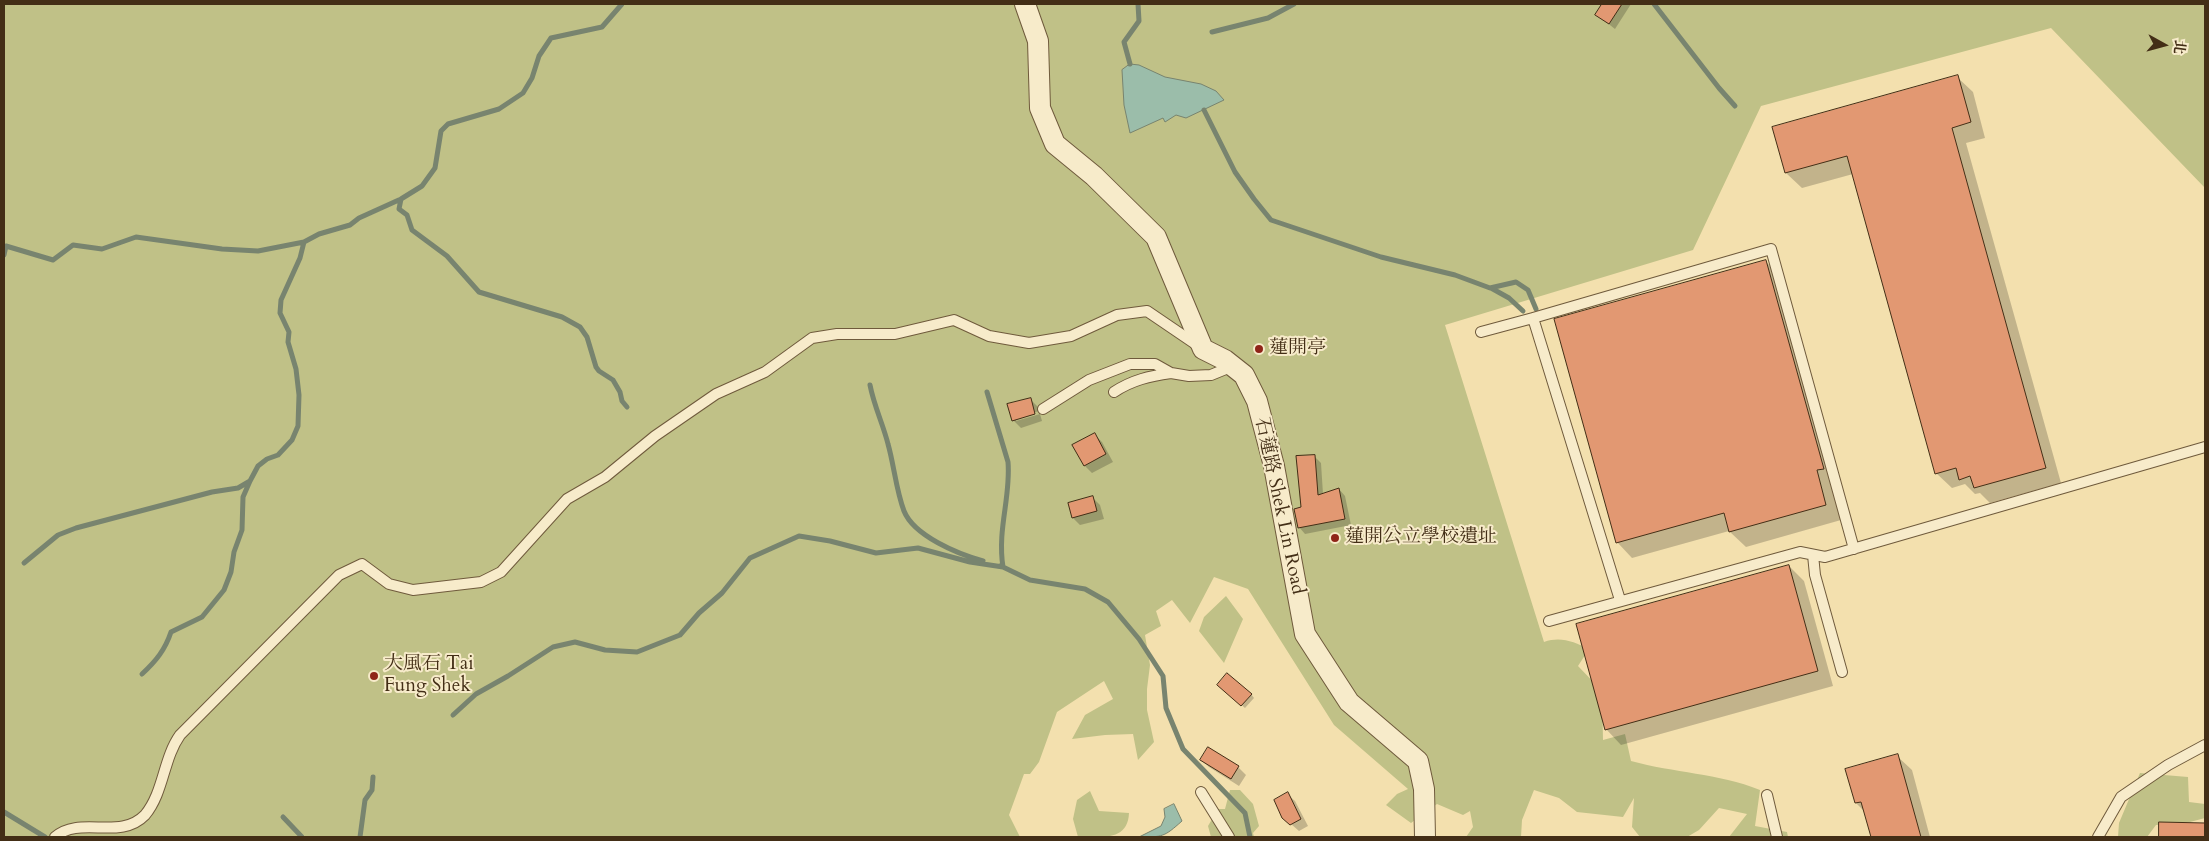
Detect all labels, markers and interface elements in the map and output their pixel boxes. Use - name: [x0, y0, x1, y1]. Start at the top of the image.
- north arrow: [2139, 20, 2189, 70]
- text: 北: [2169, 39, 2190, 55]
- place label: 蓮開亭: [1269, 338, 1326, 360]
- marker: 蓮開亭: [1253, 343, 1265, 355]
- street label: 石蓮路 Shek Lin Road: [1249, 415, 1309, 597]
- place label: 蓮開公立學校遺址: [1345, 527, 1497, 549]
- marker: 蓮開公立學校遺址: [1329, 532, 1341, 544]
- place label: 大風石 Tai Fung Shek: [384, 654, 474, 698]
- marker: 大風石 Tai Fung Shek: [368, 670, 380, 682]

